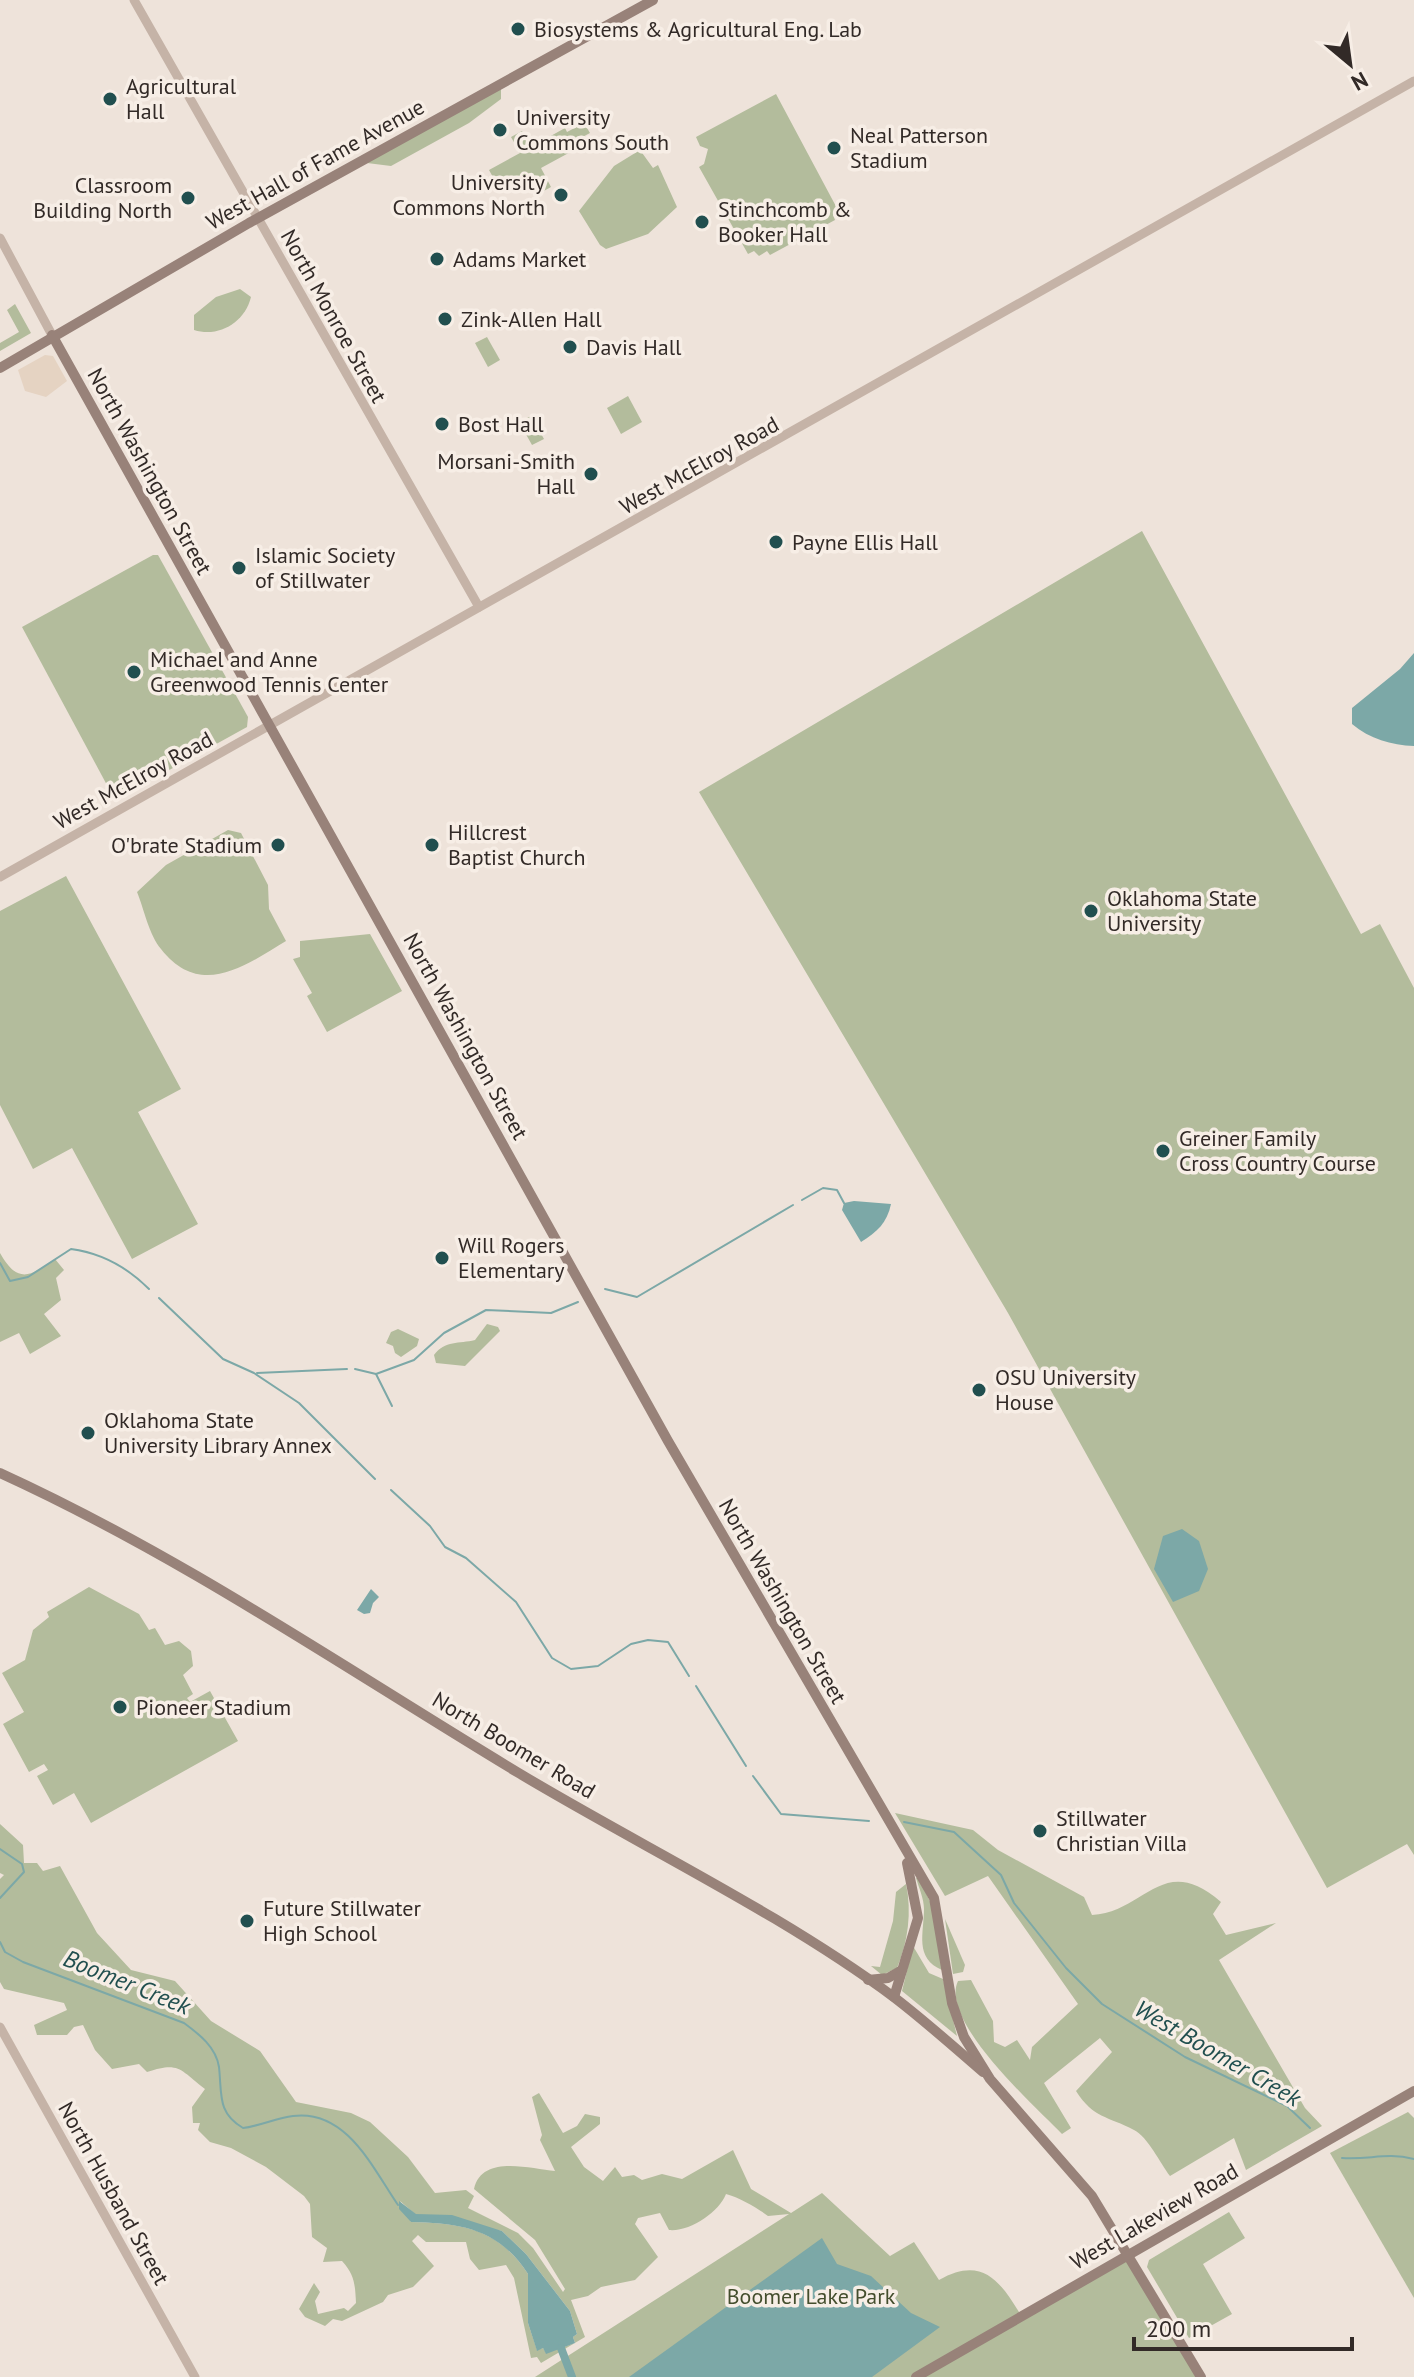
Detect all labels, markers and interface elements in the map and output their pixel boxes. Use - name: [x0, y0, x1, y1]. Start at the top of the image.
- place label: Biosystems & Agricultural Eng. Lab: [534, 15, 862, 43]
- marker: Biosystems & Agricultural Eng. Lab: [509, 20, 527, 38]
- north arrow: [1310, 24, 1390, 104]
- text: N: [1347, 66, 1373, 97]
- place label: Agricultural Hall: [126, 72, 237, 125]
- marker: Agricultural Hall: [101, 90, 119, 108]
- street label: West Hall of Fame Avenue: [201, 92, 429, 236]
- place label: University Commons South: [516, 103, 669, 156]
- marker: University Commons South: [491, 121, 509, 139]
- place label: Neal Patterson Stadium: [850, 121, 988, 174]
- marker: Neal Patterson Stadium: [825, 139, 843, 157]
- place label: University Commons North: [392, 168, 546, 221]
- place label: Classroom Building North: [33, 171, 172, 224]
- marker: University Commons North: [552, 186, 570, 204]
- marker: Classroom Building North: [179, 189, 197, 207]
- place label: Stinchcomb & Booker Hall: [718, 195, 852, 248]
- marker: Stinchcomb & Booker Hall: [693, 213, 711, 231]
- street label: North Monroe Street: [275, 224, 393, 408]
- place label: Adams Market: [453, 245, 587, 273]
- marker: Adams Market: [428, 250, 446, 268]
- place label: Zink-Allen Hall: [461, 305, 602, 333]
- marker: Zink-Allen Hall: [436, 310, 454, 328]
- place label: Davis Hall: [586, 333, 682, 361]
- marker: Davis Hall: [561, 338, 579, 356]
- street label: North Washington Street: [82, 363, 219, 580]
- place label: Bost Hall: [458, 410, 544, 438]
- street label: West McElroy Road: [615, 410, 783, 520]
- marker: Bost Hall: [433, 415, 451, 433]
- place label: Morsani-Smith Hall: [437, 447, 576, 500]
- marker: Morsani-Smith Hall: [582, 465, 600, 483]
- place label: Payne Ellis Hall: [792, 528, 939, 556]
- marker: Payne Ellis Hall: [767, 533, 785, 551]
- place label: Islamic Society of Stillwater: [255, 541, 396, 594]
- marker: Islamic Society of Stillwater: [230, 559, 248, 577]
- place label: Michael and Anne Greenwood Tennis Center: [150, 645, 389, 698]
- marker: Michael and Anne Greenwood Tennis Center: [125, 663, 143, 681]
- street label: West McElroy Road: [49, 725, 217, 835]
- place label: Hillcrest Baptist Church: [448, 818, 586, 871]
- place label: O'brate Stadium: [111, 831, 262, 859]
- marker: O'brate Stadium: [269, 836, 287, 854]
- marker: Hillcrest Baptist Church: [423, 836, 441, 854]
- place label: Oklahoma State University: [1107, 884, 1257, 937]
- marker: Oklahoma State University: [1082, 902, 1100, 920]
- street label: North Washington Street: [398, 928, 535, 1145]
- place label: Greiner Family Cross Country Course: [1179, 1124, 1376, 1177]
- marker: Greiner Family Cross Country Course: [1154, 1142, 1172, 1160]
- place label: Will Rogers Elementary: [458, 1231, 565, 1284]
- marker: Will Rogers Elementary: [433, 1249, 451, 1267]
- place label: OSU University House: [995, 1363, 1137, 1416]
- marker: OSU University House: [970, 1381, 988, 1399]
- place label: Oklahoma State University Library Annex: [104, 1406, 332, 1459]
- marker: Oklahoma State University Library Annex: [79, 1424, 97, 1442]
- street label: North Washington Street: [713, 1494, 853, 1709]
- street label: North Boomer Road: [427, 1685, 601, 1805]
- place label: Pioneer Stadium: [136, 1693, 291, 1721]
- marker: Pioneer Stadium: [111, 1698, 129, 1716]
- place label: Stillwater Christian Villa: [1056, 1804, 1187, 1857]
- marker: Stillwater Christian Villa: [1031, 1822, 1049, 1840]
- place label: Future Stillwater High School: [263, 1894, 421, 1947]
- marker: Future Stillwater High School: [238, 1912, 256, 1930]
- water label: Boomer Creek: [59, 1943, 196, 2022]
- water label: West Boomer Creek: [1129, 1993, 1308, 2114]
- street label: North Husband Street: [52, 2097, 176, 2290]
- street label: West Lakeview Road: [1065, 2157, 1243, 2275]
- park label: Boomer Lake Park: [727, 2282, 896, 2310]
- scale bar: [1134, 2301, 1352, 2351]
- text: 200 m: [1146, 2313, 1211, 2344]

